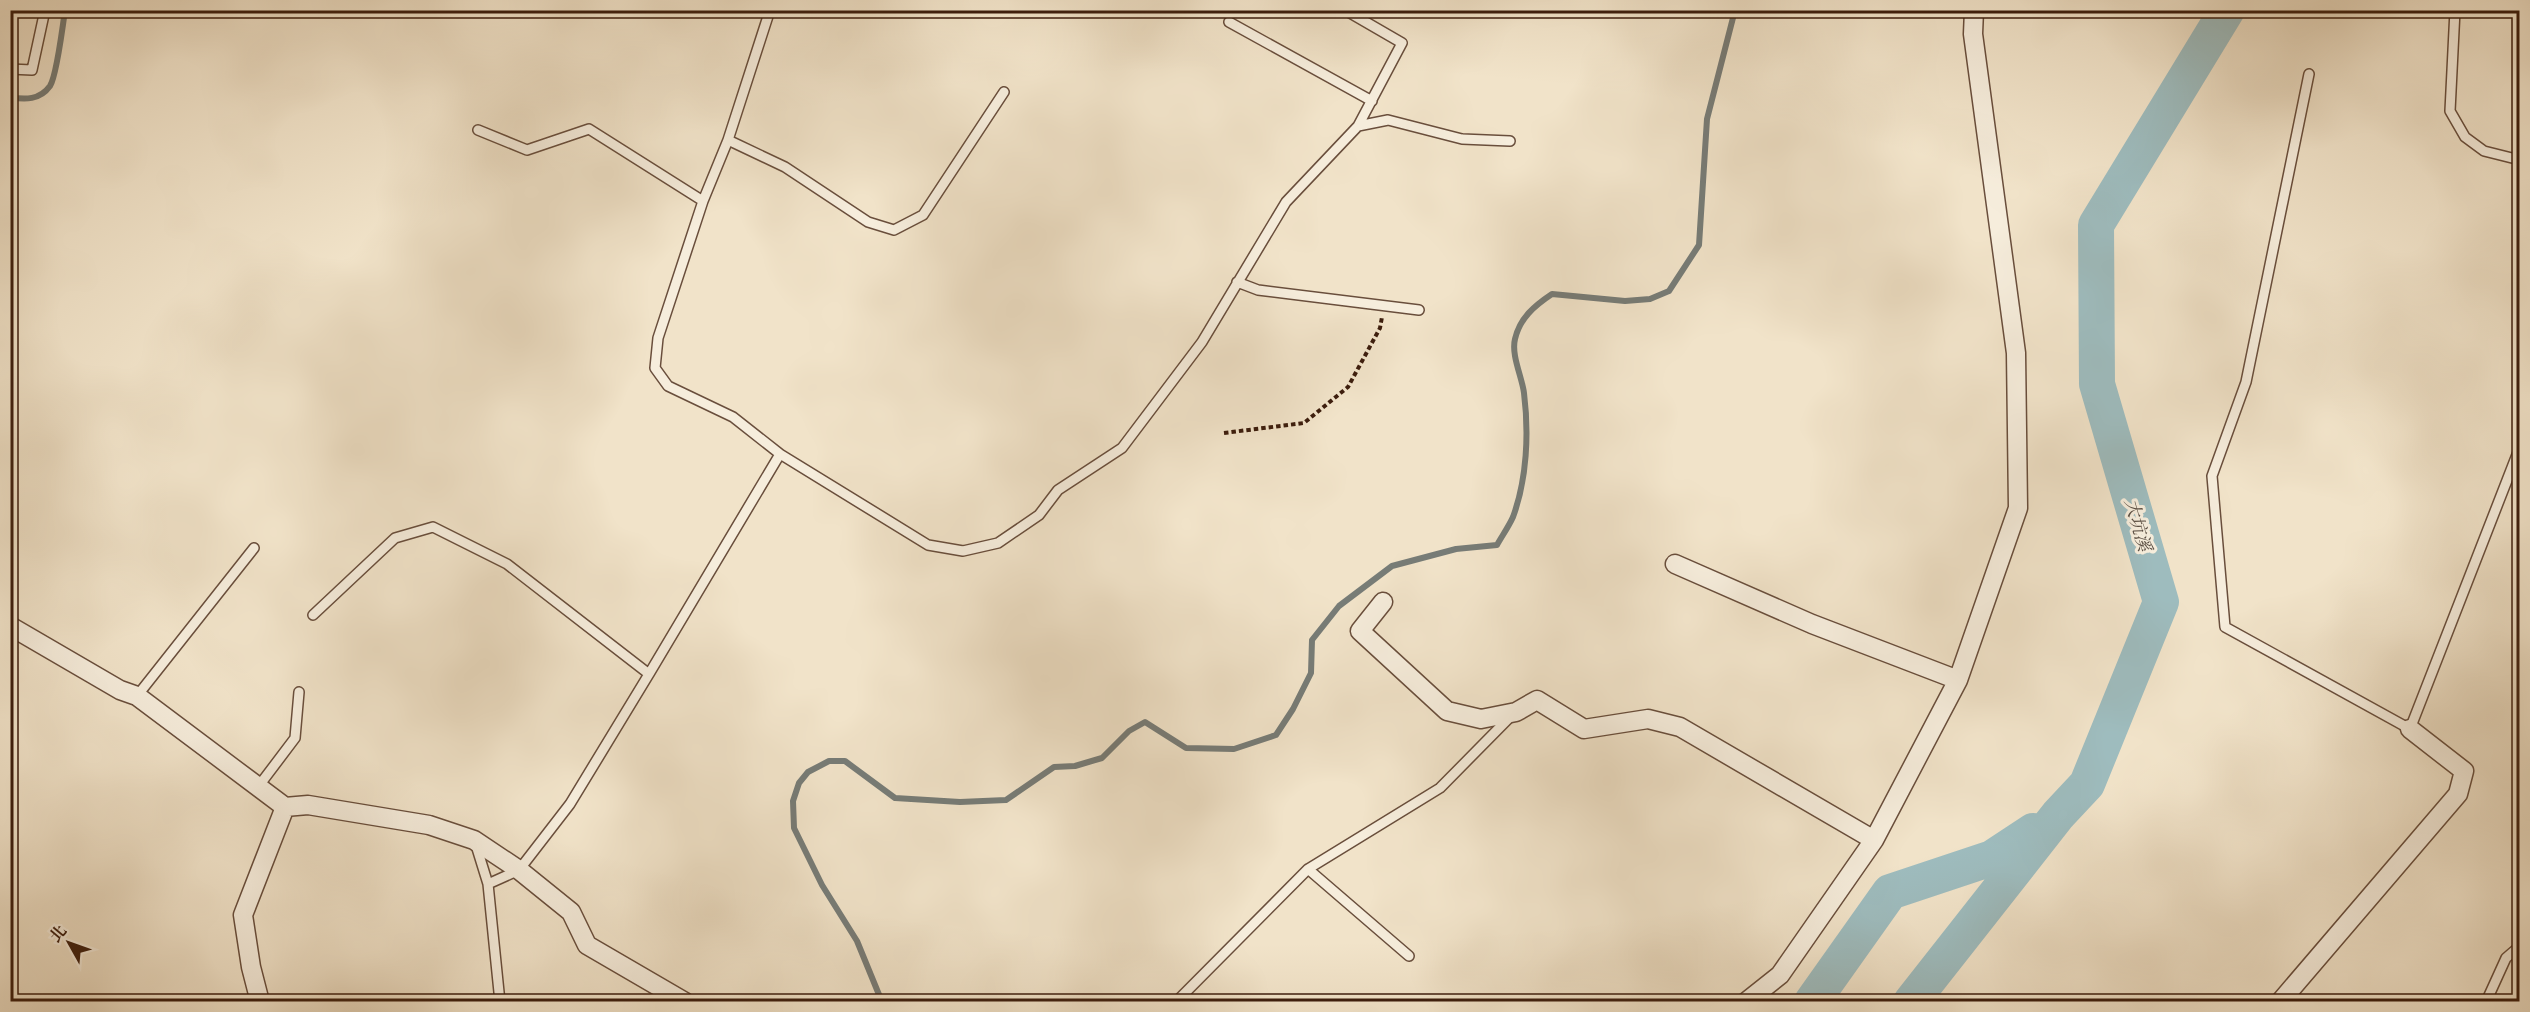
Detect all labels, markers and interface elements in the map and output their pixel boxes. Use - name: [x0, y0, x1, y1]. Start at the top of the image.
- water label: 大坑溪: [2120, 496, 2157, 556]
- north arrow: [39, 913, 99, 973]
- text: 北: [45, 921, 70, 946]

